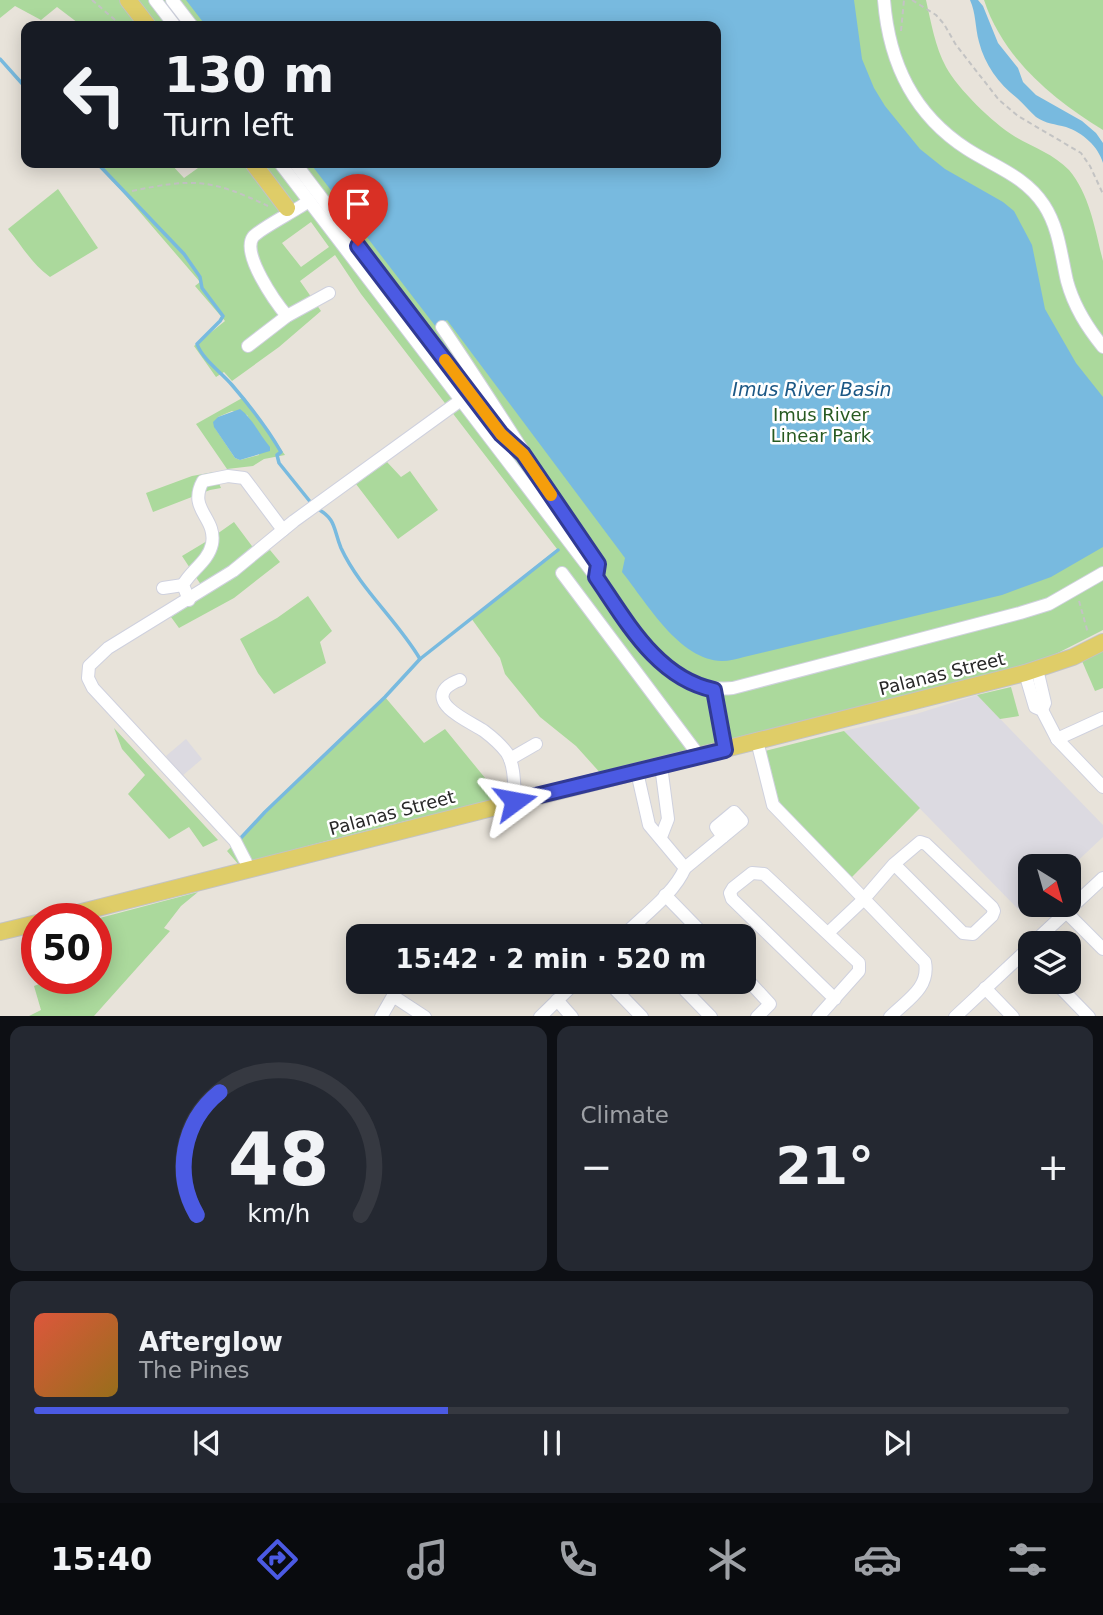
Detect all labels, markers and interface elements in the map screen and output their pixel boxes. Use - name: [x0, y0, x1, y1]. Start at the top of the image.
- text: 130 m: [164, 47, 334, 104]
- icon: left: [49, 49, 140, 140]
- text: Turn left: [164, 106, 294, 144]
- pin: [328, 174, 388, 246]
- icon: arrive: [339, 185, 377, 223]
- water label: Imus River Basin: [732, 378, 892, 400]
- park label: Imus River Linear Park: [771, 404, 872, 446]
- street label: Palanas Street: [877, 648, 1007, 699]
- position arrow: [478, 764, 552, 838]
- street label: Palanas Street: [327, 786, 457, 839]
- north arrow: [1018, 854, 1082, 917]
- map controls: [1018, 854, 1081, 994]
- speed limit sign: 50: [21, 903, 112, 994]
- button: layers: [1018, 931, 1081, 994]
- text: 15:42 · 2 min · 520 m: [396, 944, 706, 974]
- text: Climate: [581, 1102, 669, 1128]
- text: 48: [228, 1117, 329, 1202]
- text: 21°: [776, 1136, 874, 1196]
- text: −: [581, 1145, 612, 1189]
- text: +: [1037, 1145, 1069, 1189]
- text: km/h: [247, 1198, 310, 1227]
- text: Afterglow: [139, 1327, 283, 1357]
- text: The Pines: [139, 1357, 250, 1383]
- icon: previous: [188, 1424, 226, 1462]
- icon: pause: [533, 1424, 571, 1462]
- icon: next: [878, 1424, 916, 1462]
- icon: directions: [253, 1535, 302, 1584]
- icon: music: [403, 1535, 452, 1584]
- icon: phone: [553, 1535, 602, 1584]
- icon: climate: [703, 1535, 752, 1584]
- icon: car: [853, 1535, 902, 1584]
- icon: filters: [1003, 1535, 1052, 1584]
- text: 15:40: [51, 1540, 152, 1578]

